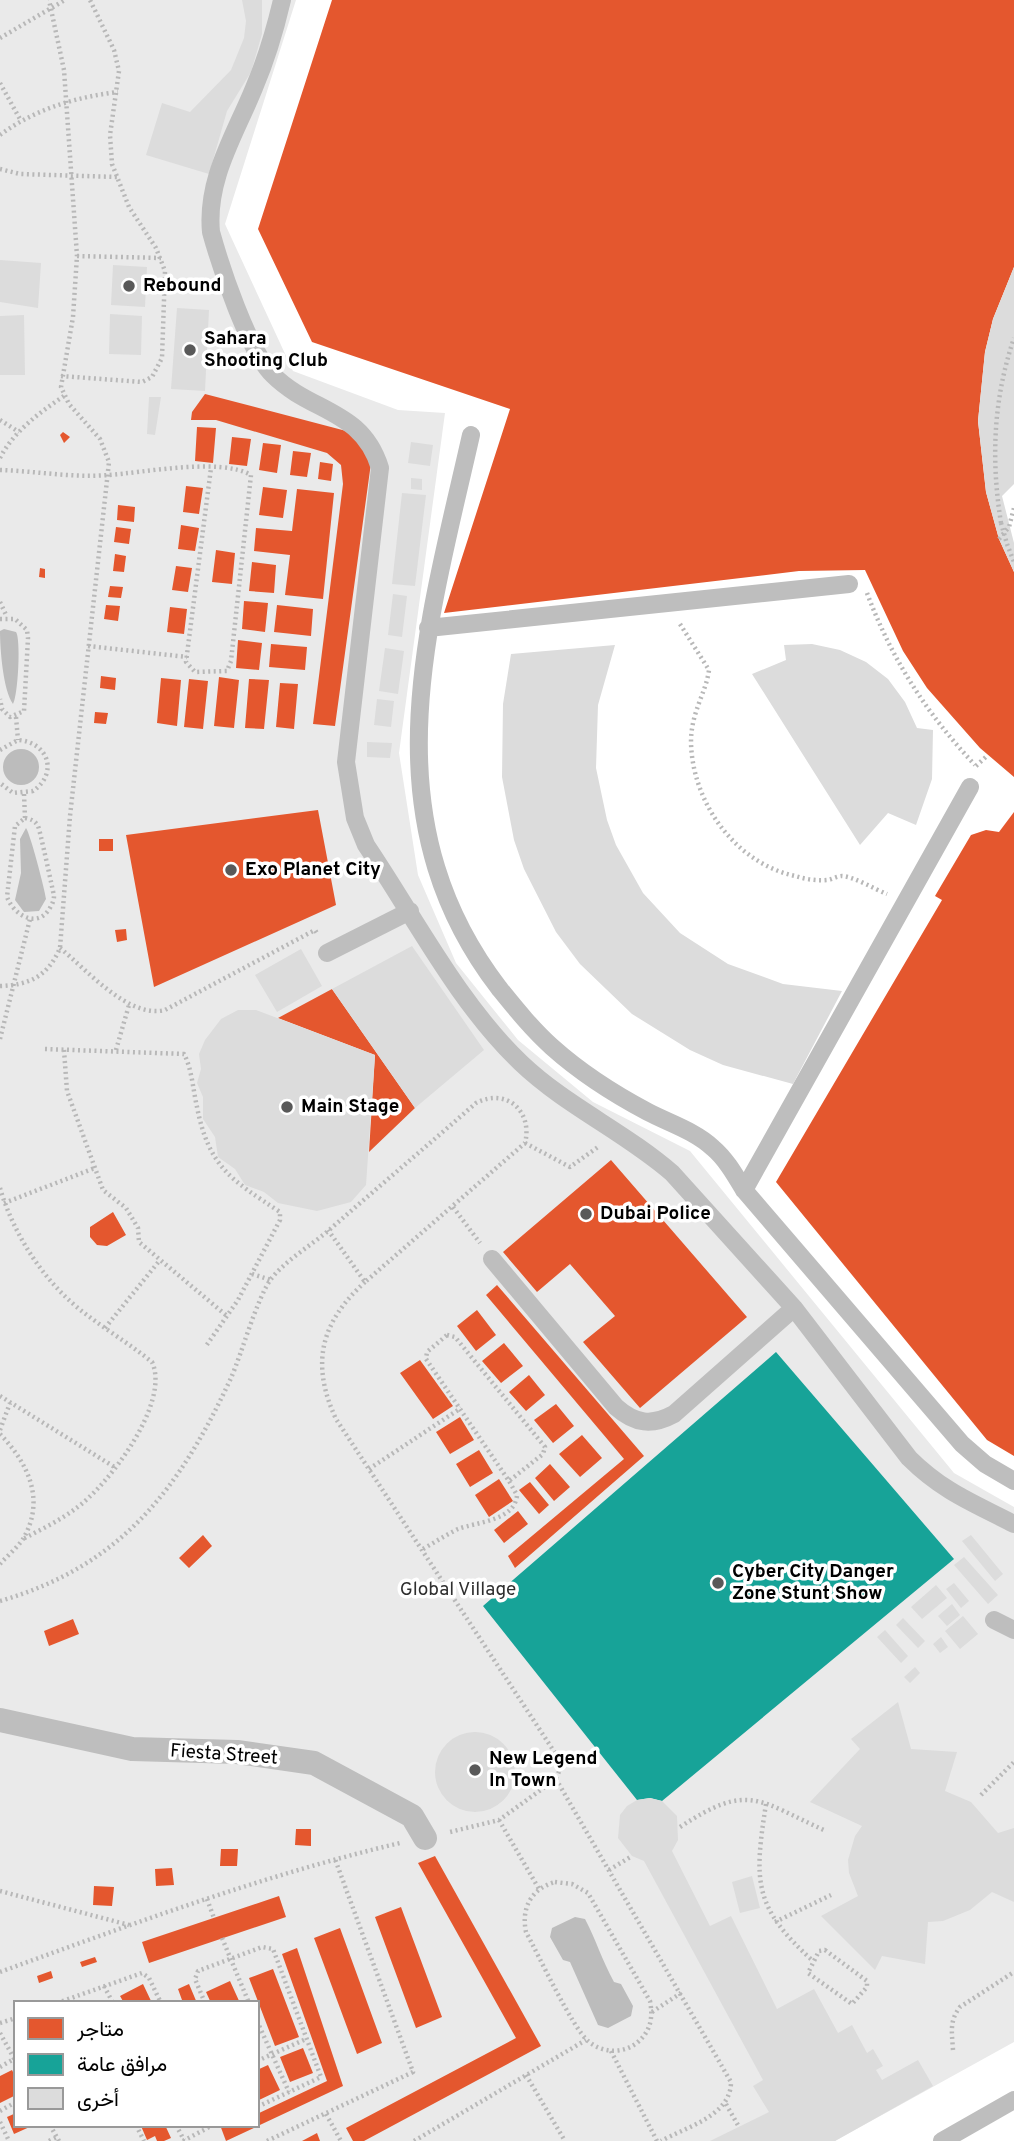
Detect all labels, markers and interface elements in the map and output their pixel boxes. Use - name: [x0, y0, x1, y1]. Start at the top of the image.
- place label: Rebound: [143, 274, 222, 298]
- marker: Rebound: [121, 278, 137, 294]
- place label: Sahara Shooting Club: [204, 327, 328, 373]
- marker: Sahara Shooting Club: [182, 342, 198, 358]
- place label: Exo Planet City: [245, 858, 381, 882]
- marker: Exo Planet City: [223, 862, 239, 878]
- place label: Main Stage: [301, 1095, 399, 1119]
- marker: Main Stage: [279, 1099, 295, 1115]
- place label: Dubai Police: [600, 1202, 711, 1226]
- marker: Dubai Police: [578, 1206, 594, 1222]
- place label: Cyber City Danger Zone Stunt Show: [732, 1560, 894, 1606]
- marker: Cyber City Danger Zone Stunt Show: [710, 1575, 726, 1591]
- park label: Global Village: [400, 1578, 516, 1602]
- street label: Fiesta Street: [169, 1739, 279, 1771]
- place label: New Legend In Town: [489, 1747, 598, 1793]
- marker: New Legend In Town: [467, 1762, 483, 1778]
- legend: [14, 2001, 259, 2127]
- text: متاجر: [76, 2017, 124, 2044]
- text: مرافق عامة: [77, 2052, 167, 2079]
- text: أخرى: [77, 2087, 119, 2114]

